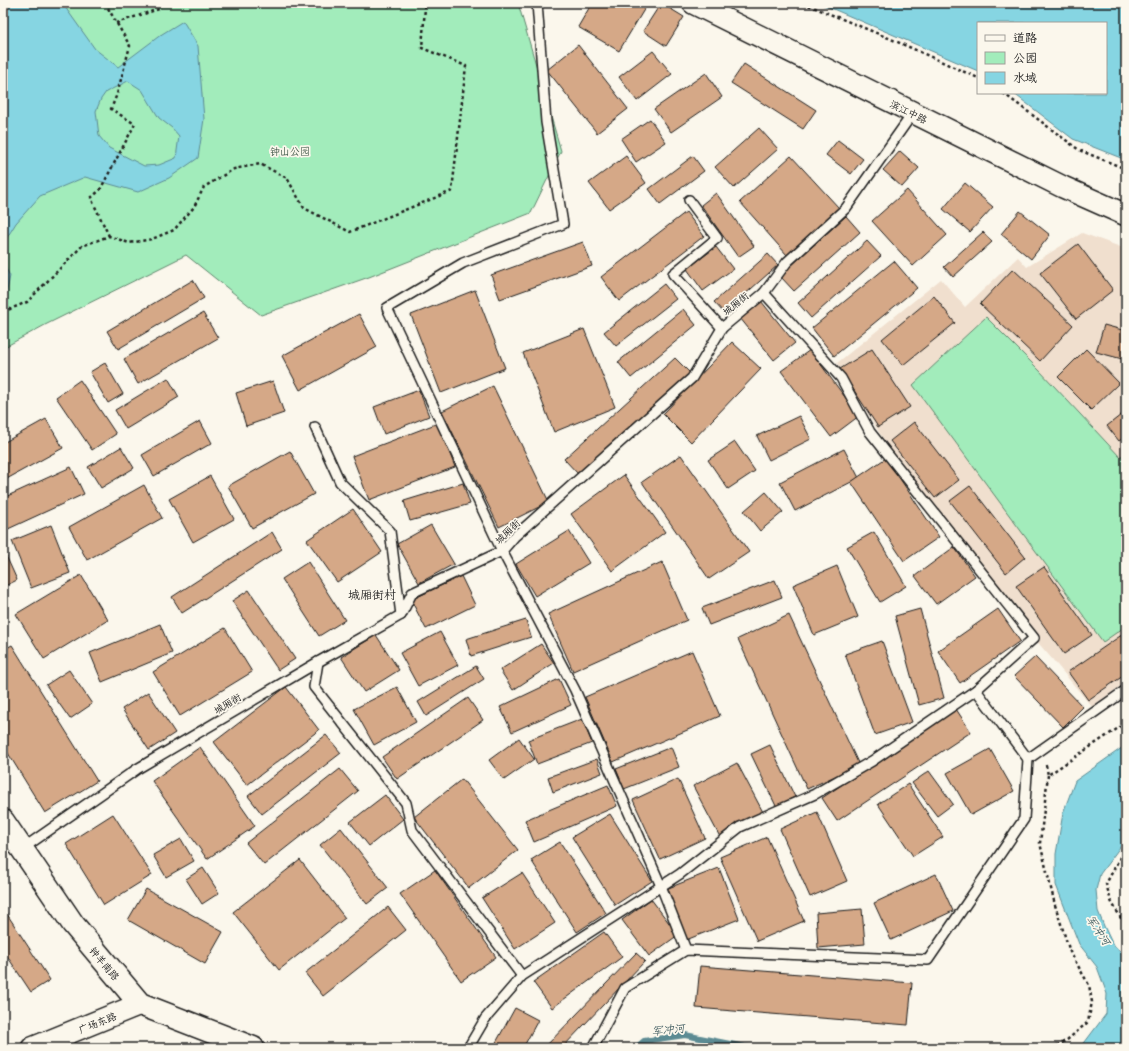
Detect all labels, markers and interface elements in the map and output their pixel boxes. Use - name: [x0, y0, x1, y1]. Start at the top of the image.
- legend: [977, 22, 1107, 94]
- text: 道路: [1013, 28, 1037, 46]
- text: 公园: [1013, 48, 1037, 66]
- text: 水域: [1013, 68, 1037, 86]
- street label: 滨江中路: [888, 95, 930, 127]
- park label: 钟山公园: [270, 143, 310, 158]
- street label: 城厢街: [719, 288, 751, 318]
- street label: 城厢街: [491, 515, 523, 547]
- district label: 城厢街村: [348, 585, 396, 603]
- street label: 城厢街: [210, 689, 244, 717]
- water label: 军冲河: [1083, 912, 1116, 950]
- street label: 钟羊南路: [86, 943, 124, 983]
- street label: 广场东路: [76, 1008, 118, 1036]
- water label: 军冲河: [651, 1019, 687, 1039]

